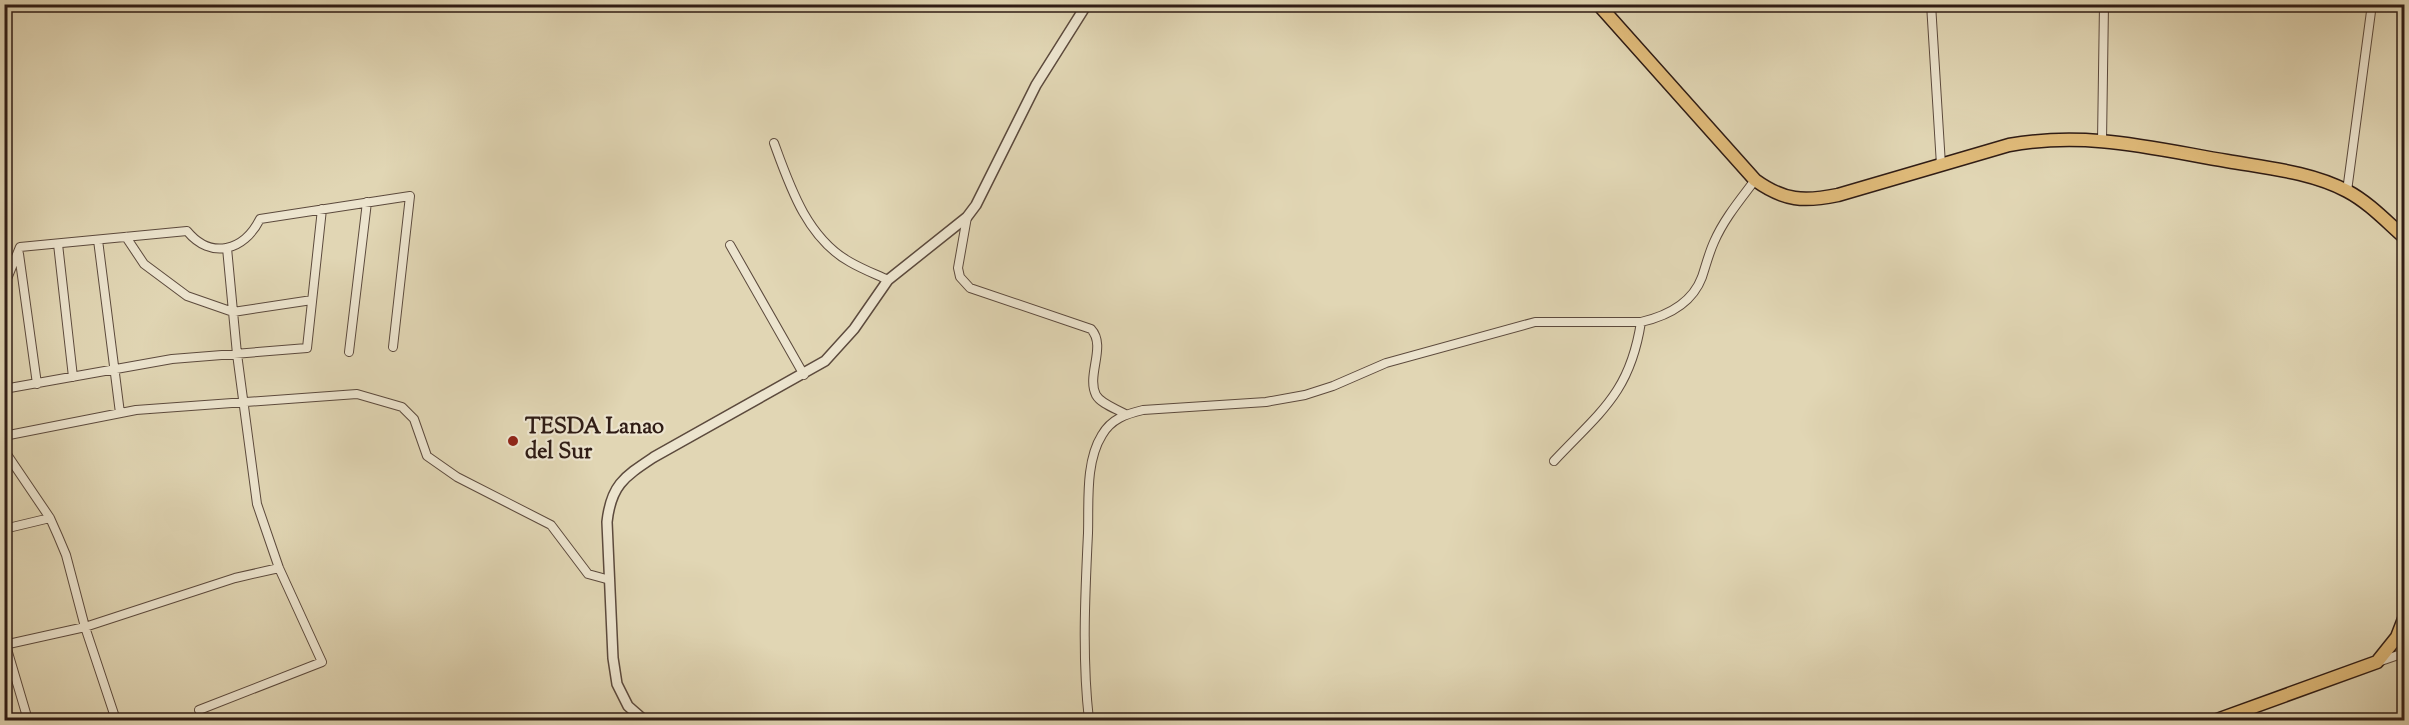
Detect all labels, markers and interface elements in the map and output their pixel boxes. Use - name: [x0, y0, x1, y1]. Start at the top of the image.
- place label: TESDA Lanao del Sur: [525, 412, 664, 469]
- marker: TESDA Lanao del Sur: [506, 434, 520, 448]

